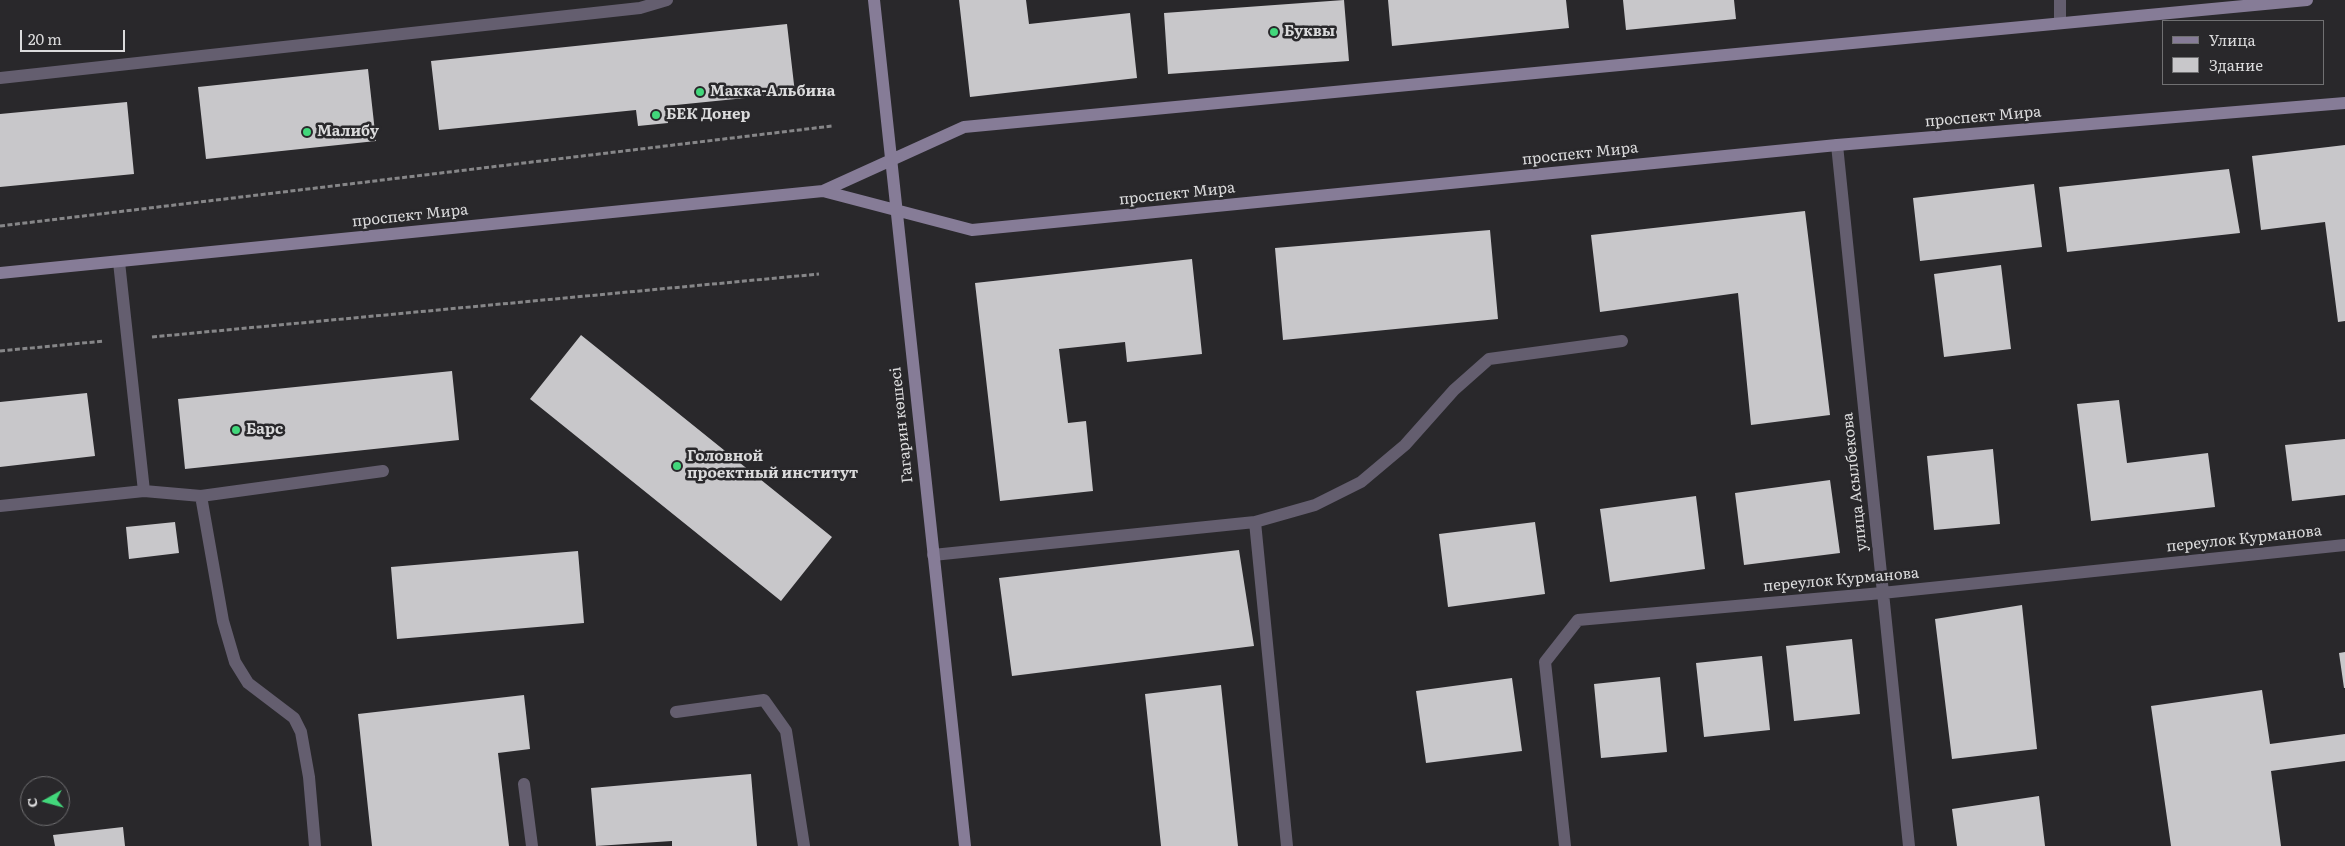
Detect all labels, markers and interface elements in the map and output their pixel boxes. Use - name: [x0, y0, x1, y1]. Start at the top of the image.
- scale bar: [22, 20, 128, 52]
- legend: [2162, 20, 2325, 85]
- place label: Буквы: [1284, 23, 1335, 41]
- marker: Буквы: [1268, 26, 1280, 38]
- text: 20 m: [28, 27, 62, 50]
- text: Улица: [2209, 28, 2256, 51]
- text: Здание: [2209, 53, 2263, 76]
- place label: Макка-Альбина: [710, 83, 835, 101]
- marker: Макка-Альбина: [694, 86, 706, 98]
- street label: проспект Мира: [1924, 103, 2042, 131]
- place label: БЕК Донер: [666, 106, 750, 124]
- marker: БЕК Донер: [650, 109, 662, 121]
- place label: Малибу: [317, 123, 379, 141]
- marker: Малибу: [301, 126, 313, 138]
- street label: проспект Мира: [1521, 139, 1639, 169]
- street label: проспект Мира: [1118, 179, 1236, 209]
- street label: проспект Мира: [351, 201, 469, 231]
- street label: Гагарин көшесі: [887, 366, 917, 484]
- street label: улица Асылбекова: [1839, 412, 1871, 552]
- place label: Барс: [246, 421, 283, 439]
- marker: Барс: [230, 424, 242, 436]
- place label: Головной проектный институт: [687, 448, 858, 483]
- marker: Головной проектный институт: [671, 460, 683, 472]
- street label: переулок Курманова: [2165, 522, 2323, 556]
- street label: переулок Курманова: [1762, 564, 1920, 596]
- north arrow: [20, 776, 70, 826]
- text: С: [21, 797, 42, 809]

